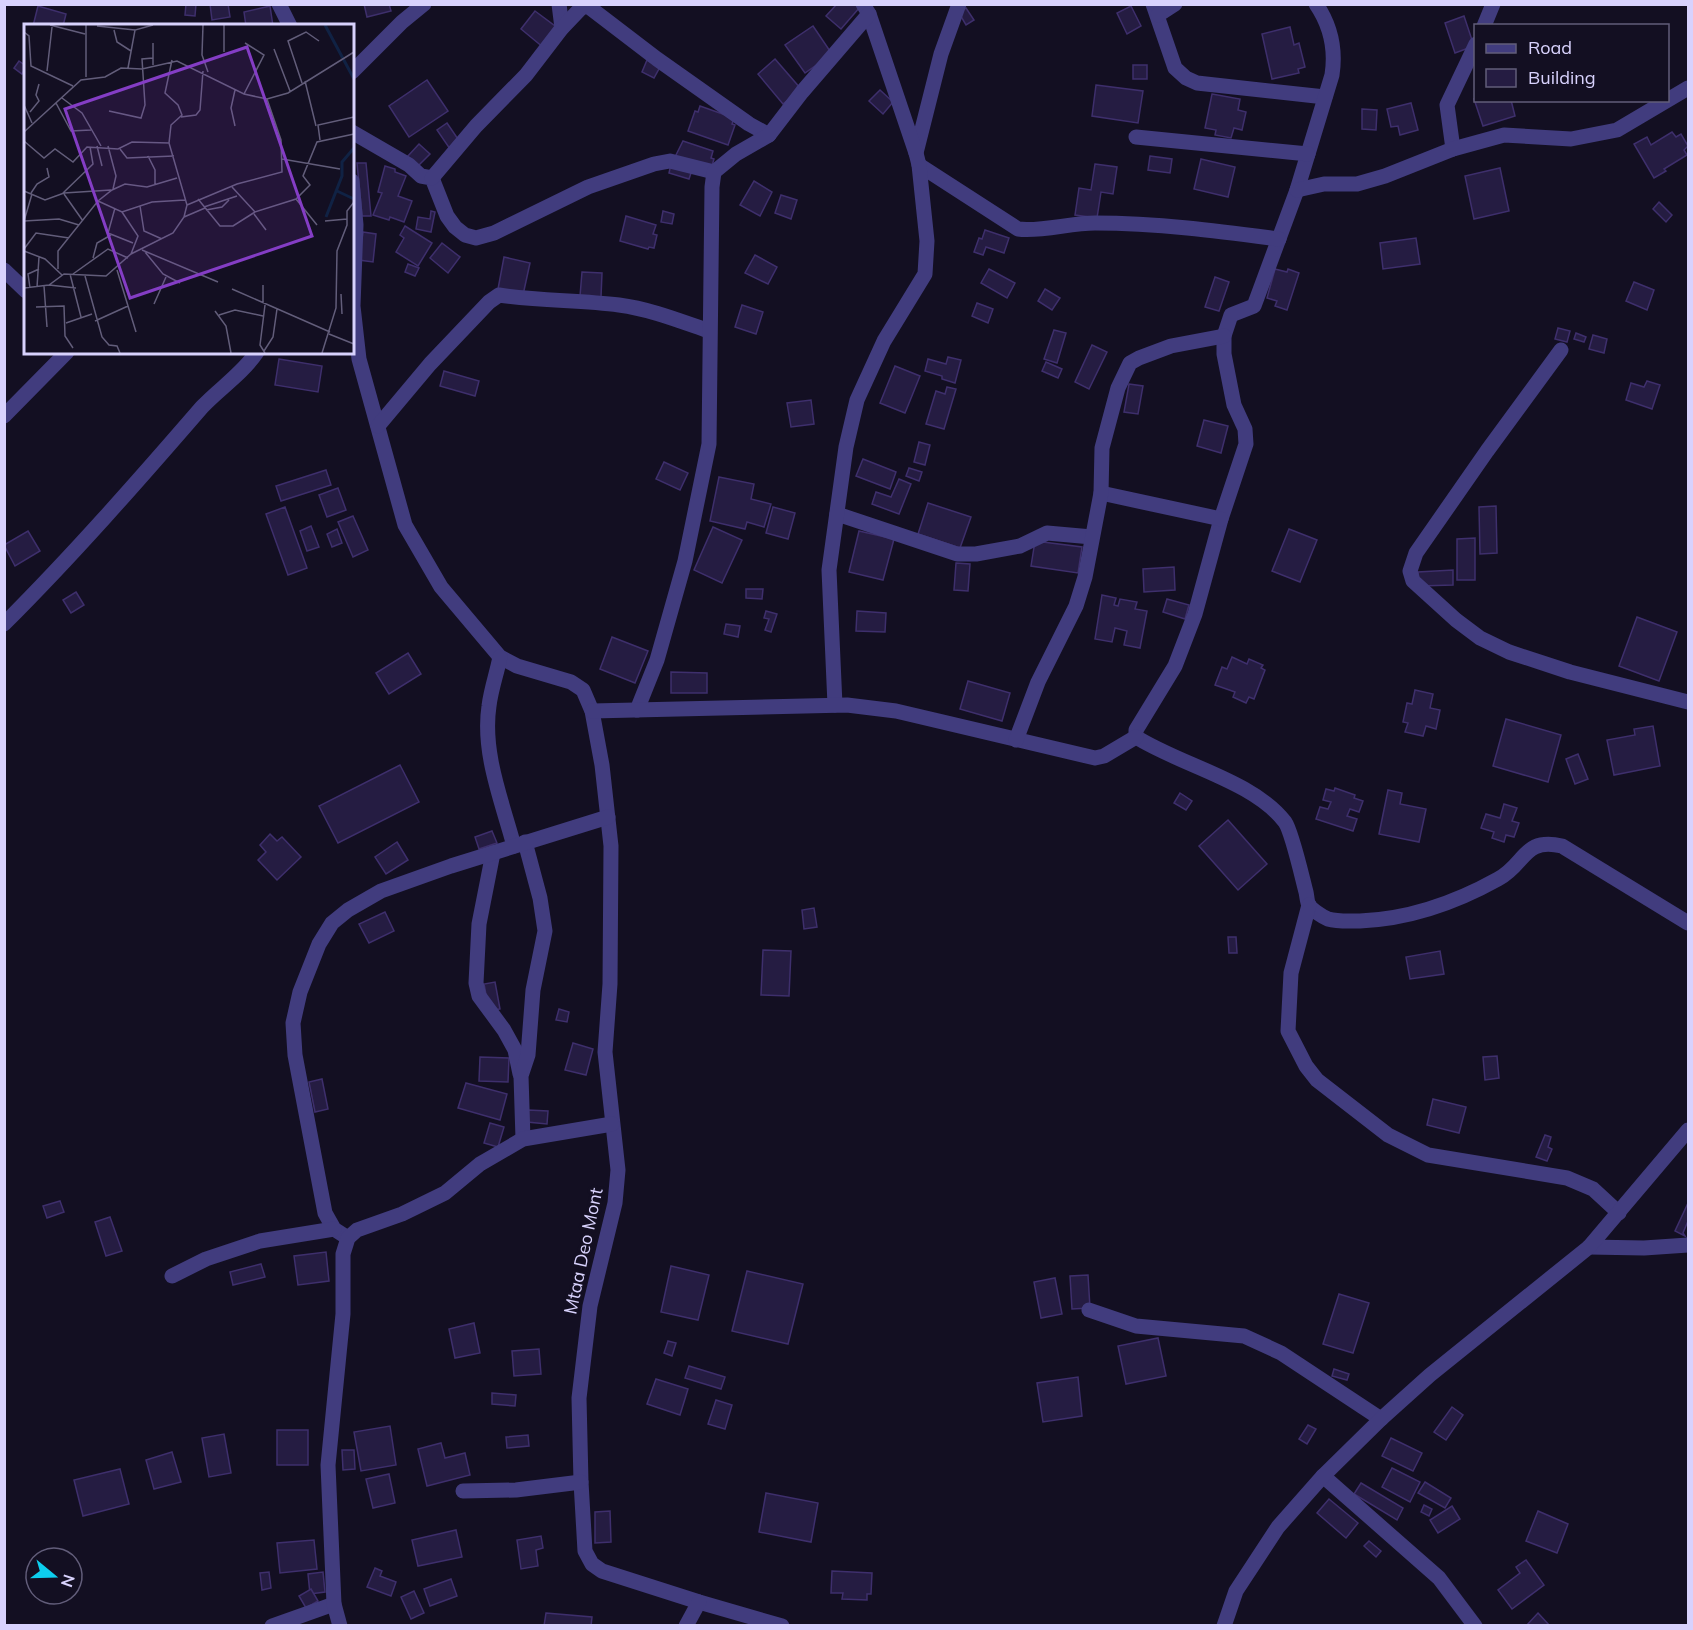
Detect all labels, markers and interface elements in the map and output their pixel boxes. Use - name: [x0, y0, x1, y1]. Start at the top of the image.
- inset map: [24, 24, 354, 354]
- legend: [1474, 24, 1669, 102]
- text: Road: [1528, 36, 1572, 59]
- text: Building: [1528, 66, 1596, 89]
- street label: Mtaa Deo Mont: [558, 1186, 608, 1316]
- north arrow: [24, 1546, 84, 1606]
- text: N: [57, 1572, 80, 1590]

